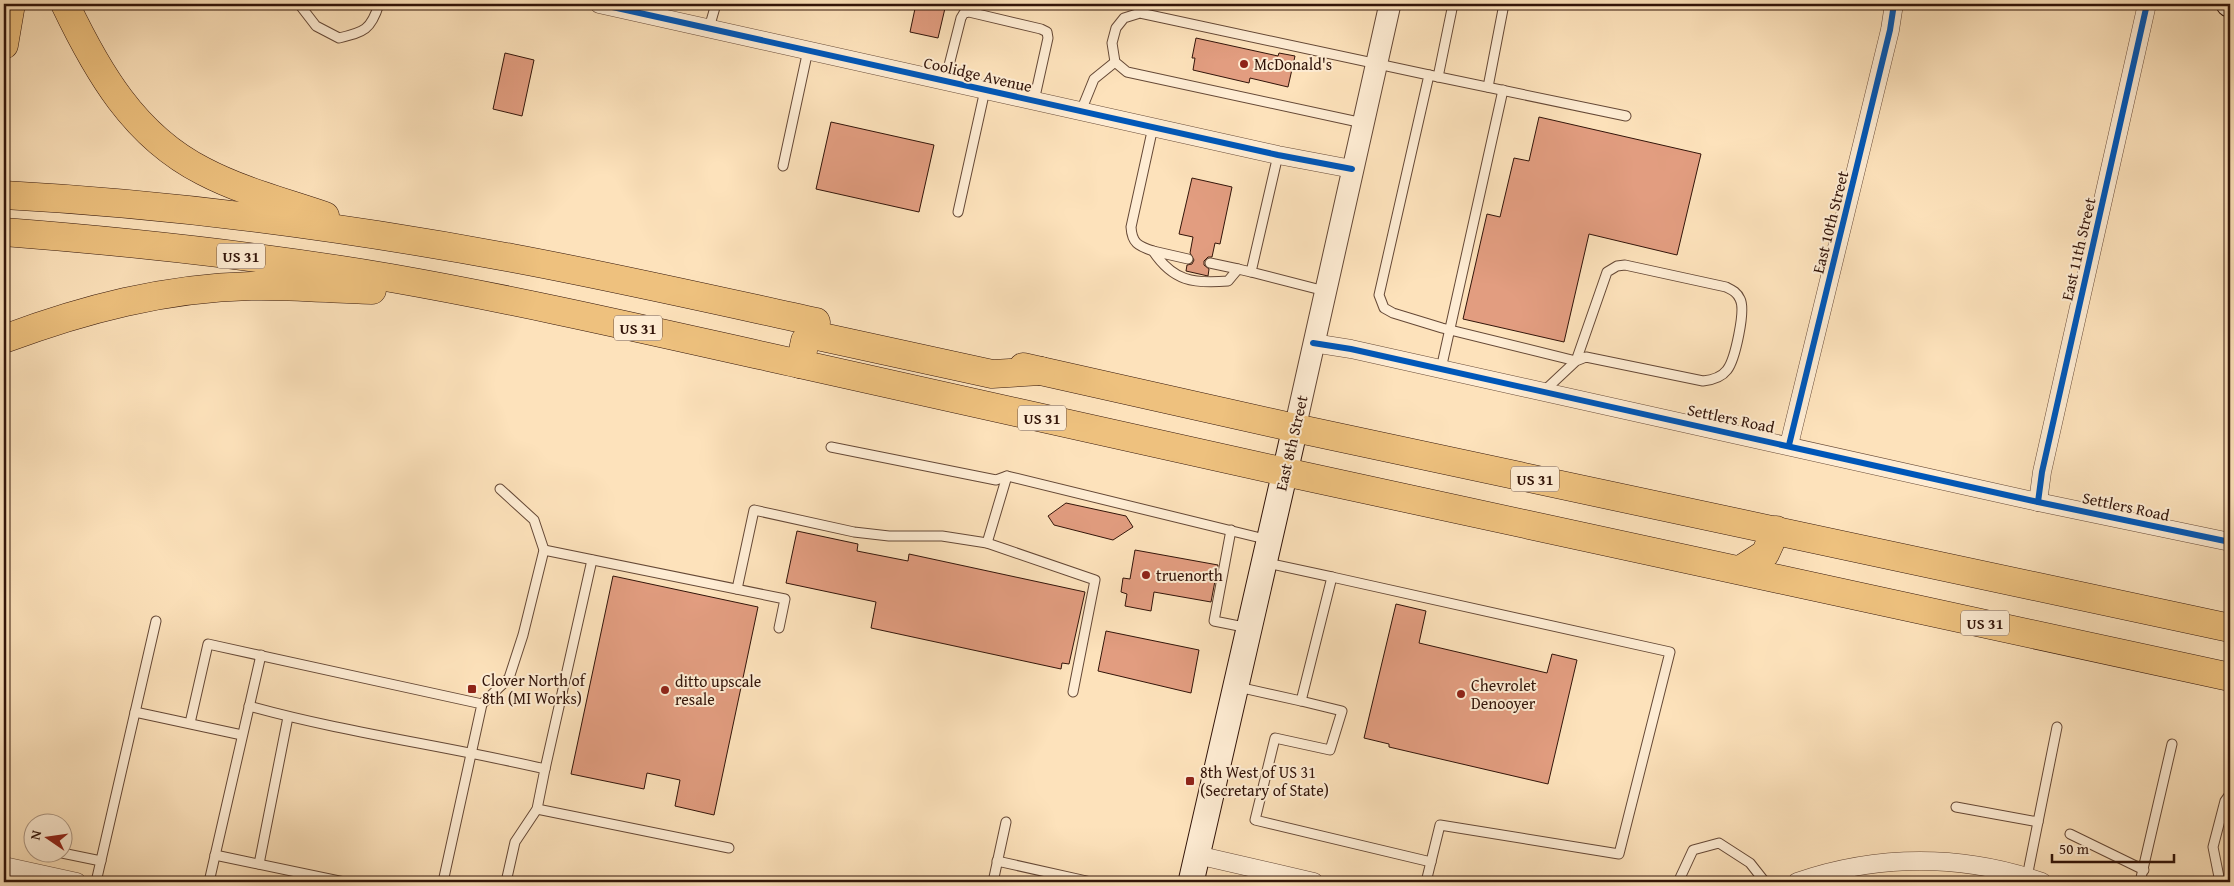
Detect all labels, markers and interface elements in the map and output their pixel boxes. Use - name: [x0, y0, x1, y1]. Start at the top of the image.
- street label: Coolidge Avenue: [921, 50, 1035, 98]
- place label: McDonald's: [1254, 52, 1332, 76]
- marker: McDonald's: [1238, 58, 1250, 70]
- street label: East 10th Street: [1806, 168, 1854, 276]
- street label: East 11th Street: [2054, 195, 2102, 303]
- road number: US 31: [217, 244, 265, 268]
- road number: US 31: [614, 316, 662, 340]
- street label: East 8th Street: [1268, 392, 1314, 493]
- street label: Settlers Road: [1685, 397, 1777, 439]
- road number: US 31: [1018, 406, 1066, 430]
- road number: US 31: [1511, 466, 1559, 492]
- street label: Settlers Road: [2080, 485, 2172, 527]
- place label: truenorth: [1156, 563, 1223, 587]
- marker: truenorth: [1140, 569, 1152, 581]
- road number: US 31: [1961, 610, 2009, 636]
- place label: Clover North of 8th (MI Works): [482, 668, 587, 710]
- place label: ditto upscale resale: [675, 669, 761, 711]
- place label: Chevrolet Denooyer: [1471, 673, 1537, 715]
- marker: Clover North of 8th (MI Works): [466, 683, 478, 695]
- marker: ditto upscale resale: [659, 684, 671, 696]
- marker: Chevrolet Denooyer: [1455, 688, 1467, 700]
- place label: 8th West of US 31 (Secretary of State): [1200, 760, 1329, 802]
- marker: 8th West of US 31 (Secretary of State): [1184, 775, 1196, 787]
- north arrow: [22, 814, 72, 864]
- text: N: [25, 828, 46, 842]
- scale bar: [2052, 831, 2174, 863]
- text: 50 m: [2059, 838, 2090, 859]

